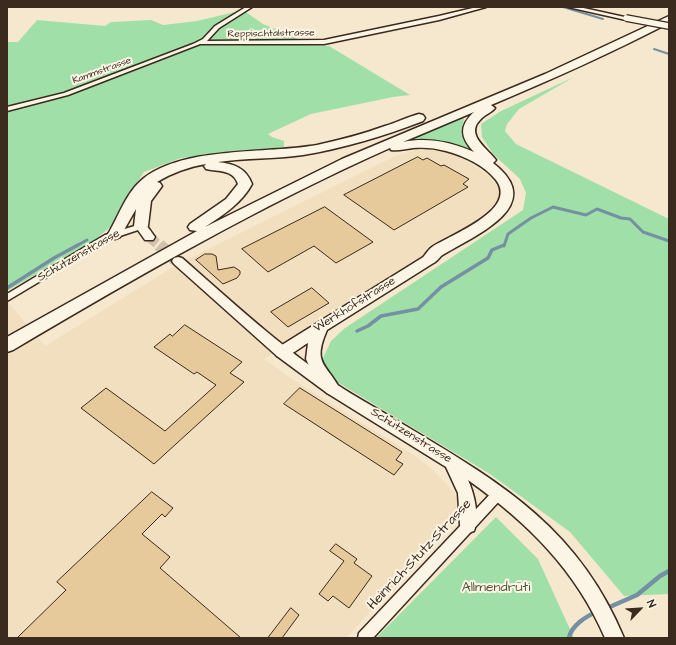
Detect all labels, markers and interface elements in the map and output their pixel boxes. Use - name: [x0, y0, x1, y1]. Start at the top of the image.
- street label: Reppischtalstrasse: [227, 27, 315, 41]
- street label: Kammstrasse: [71, 55, 133, 87]
- street label: Schützenstrasse: [35, 227, 123, 285]
- street label: Werkhofstrasse: [311, 274, 399, 336]
- street label: Schützenstrasse: [368, 405, 454, 467]
- street label: Heinrich-Stutz-Strasse: [364, 496, 476, 614]
- park label: Allmendrüti: [462, 580, 530, 596]
- north arrow: [620, 589, 660, 629]
- text: N: [643, 597, 660, 610]

